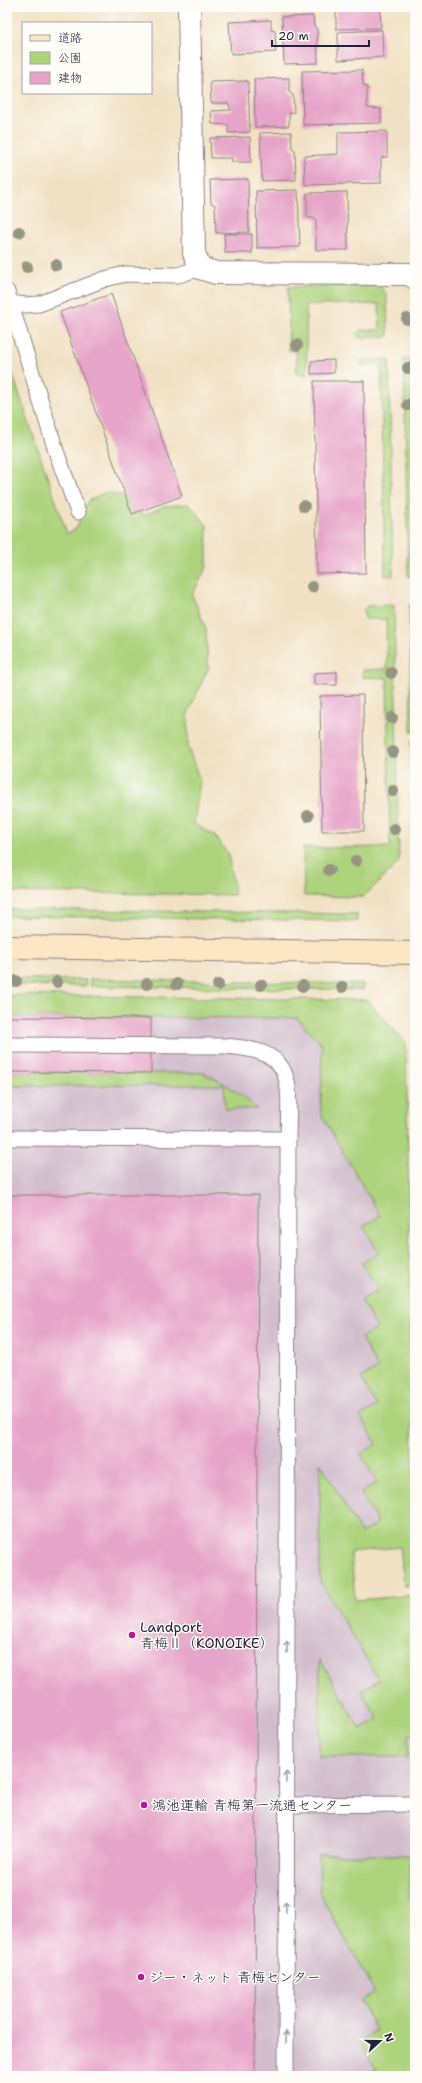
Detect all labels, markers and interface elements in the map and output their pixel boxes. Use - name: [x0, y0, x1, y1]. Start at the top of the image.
- legend: [22, 22, 152, 94]
- scale bar: [272, 22, 369, 48]
- text: 20 m: [278, 28, 309, 44]
- text: 道路: [58, 30, 82, 46]
- text: 公園: [58, 50, 82, 66]
- text: 建物: [58, 70, 82, 86]
- place label: Landport 青梅Ⅱ（KONOIKE）: [140, 1618, 274, 1652]
- marker: Landport 青梅Ⅱ（KONOIKE）: [127, 1630, 137, 1640]
- one-way arrow: [283, 1641, 291, 1654]
- one-way arrow: [283, 1771, 290, 1784]
- place label: 鴻池運輸 青梅第一流通センター: [152, 1796, 352, 1814]
- marker: 鴻池運輸 青梅第一流通センター: [139, 1800, 149, 1810]
- one-way arrow: [282, 1901, 290, 1914]
- place label: ジー・ネット 青梅センター: [149, 1968, 321, 1986]
- marker: ジー・ネット 青梅センター: [136, 1972, 146, 1982]
- north arrow: [360, 2021, 400, 2061]
- one-way arrow: [282, 2031, 290, 2044]
- text: N: [380, 2031, 398, 2045]

